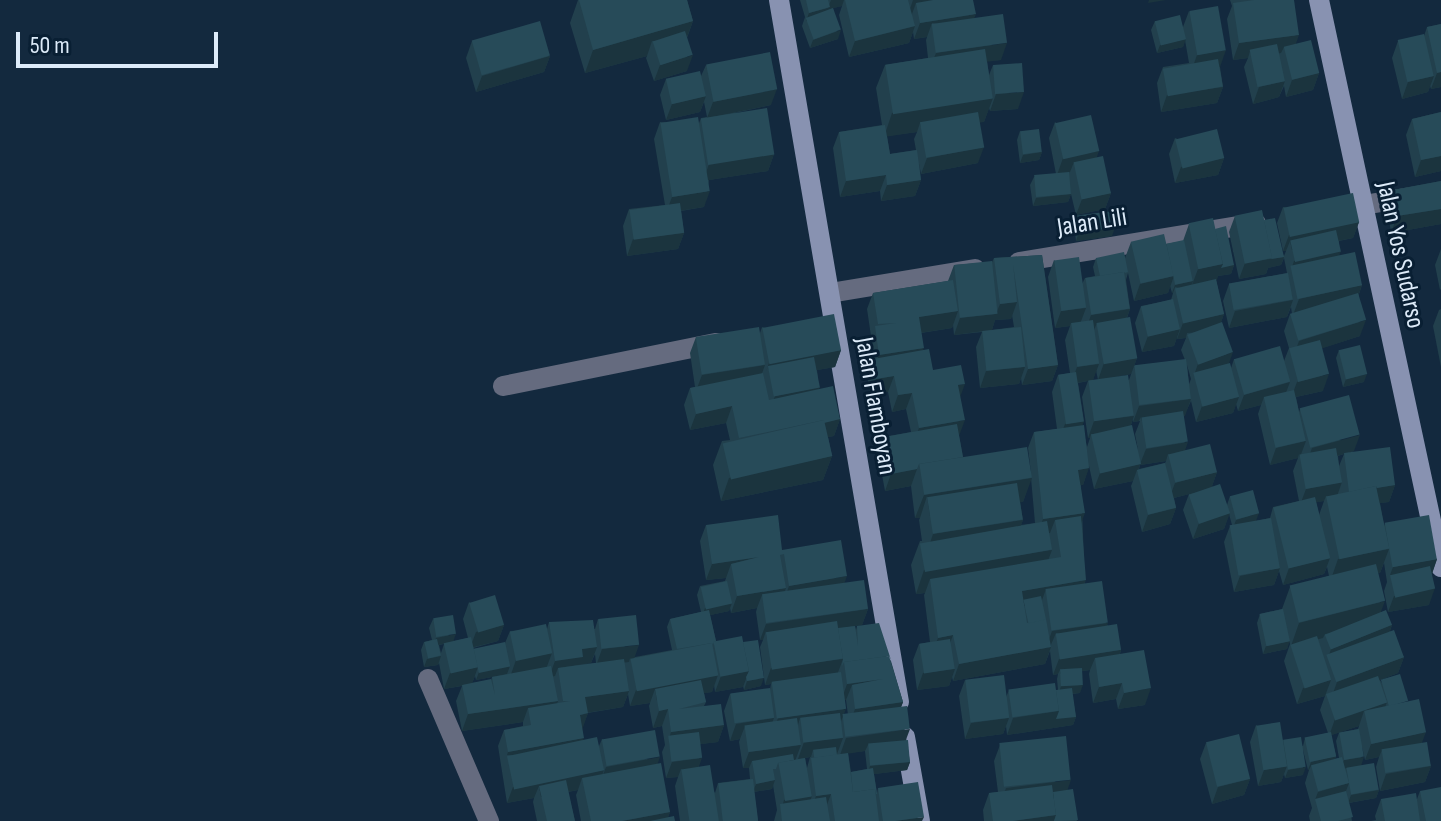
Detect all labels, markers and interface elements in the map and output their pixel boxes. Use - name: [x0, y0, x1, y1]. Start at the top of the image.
- scale bar: [20, 16, 222, 66]
- text: 50 m: [30, 31, 70, 60]
- street label: Jalan Yos Sudarso: [1369, 179, 1431, 331]
- street label: Jalan Lili: [1055, 202, 1129, 244]
- street label: Jalan Flamboyan: [848, 335, 902, 477]

